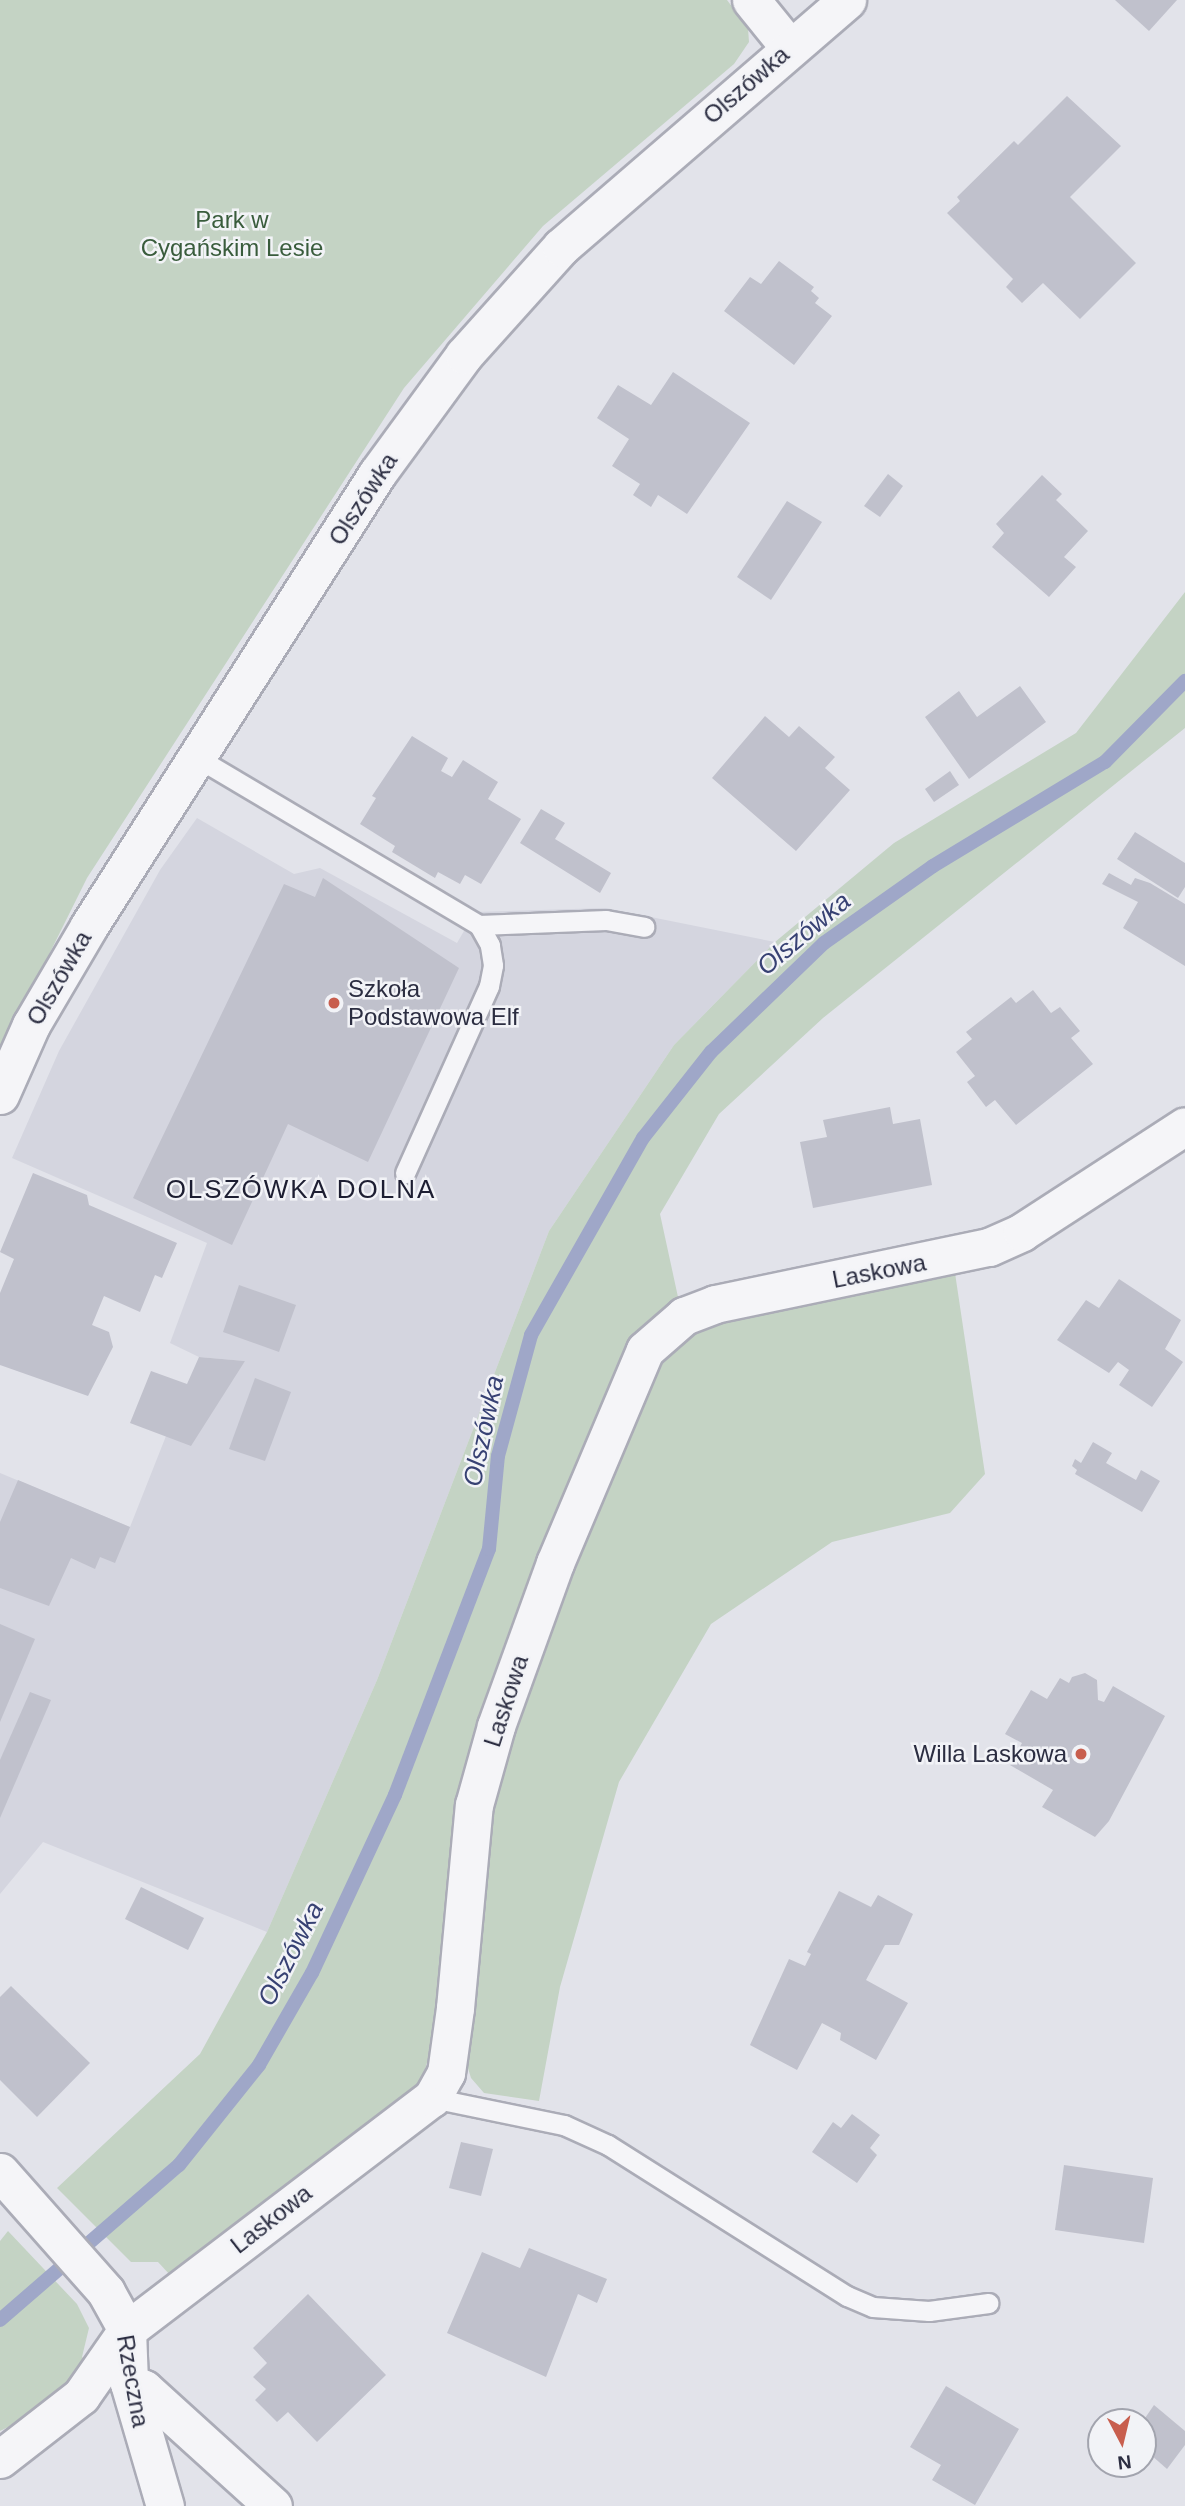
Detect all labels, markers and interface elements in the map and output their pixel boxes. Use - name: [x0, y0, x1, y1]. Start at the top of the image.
- street label: Olszówka: [697, 40, 795, 130]
- park label: Park w Cygańskim Lesie: [141, 206, 323, 262]
- street label: Olszówka: [323, 448, 403, 550]
- water label: Olszówka: [751, 886, 857, 982]
- street label: Olszówka: [21, 926, 97, 1030]
- place label: Szkoła Podstawowa Elf: [348, 975, 519, 1031]
- marker: Szkoła Podstawowa Elf: [326, 995, 342, 1011]
- district label: OLSZÓWKA DOLNA: [167, 1174, 435, 1206]
- street label: Laskowa: [830, 1248, 928, 1294]
- water label: Olszówka: [457, 1373, 511, 1489]
- street label: Laskowa: [478, 1652, 534, 1750]
- place label: Willa Laskowa: [914, 1740, 1067, 1768]
- marker: Willa Laskowa: [1073, 1746, 1089, 1762]
- water label: Olszówka: [252, 1897, 330, 2011]
- street label: Laskowa: [225, 2178, 317, 2260]
- street label: Rzeczna: [111, 2333, 155, 2429]
- north arrow: [1087, 2408, 1157, 2478]
- text: N: [1116, 2451, 1132, 2474]

